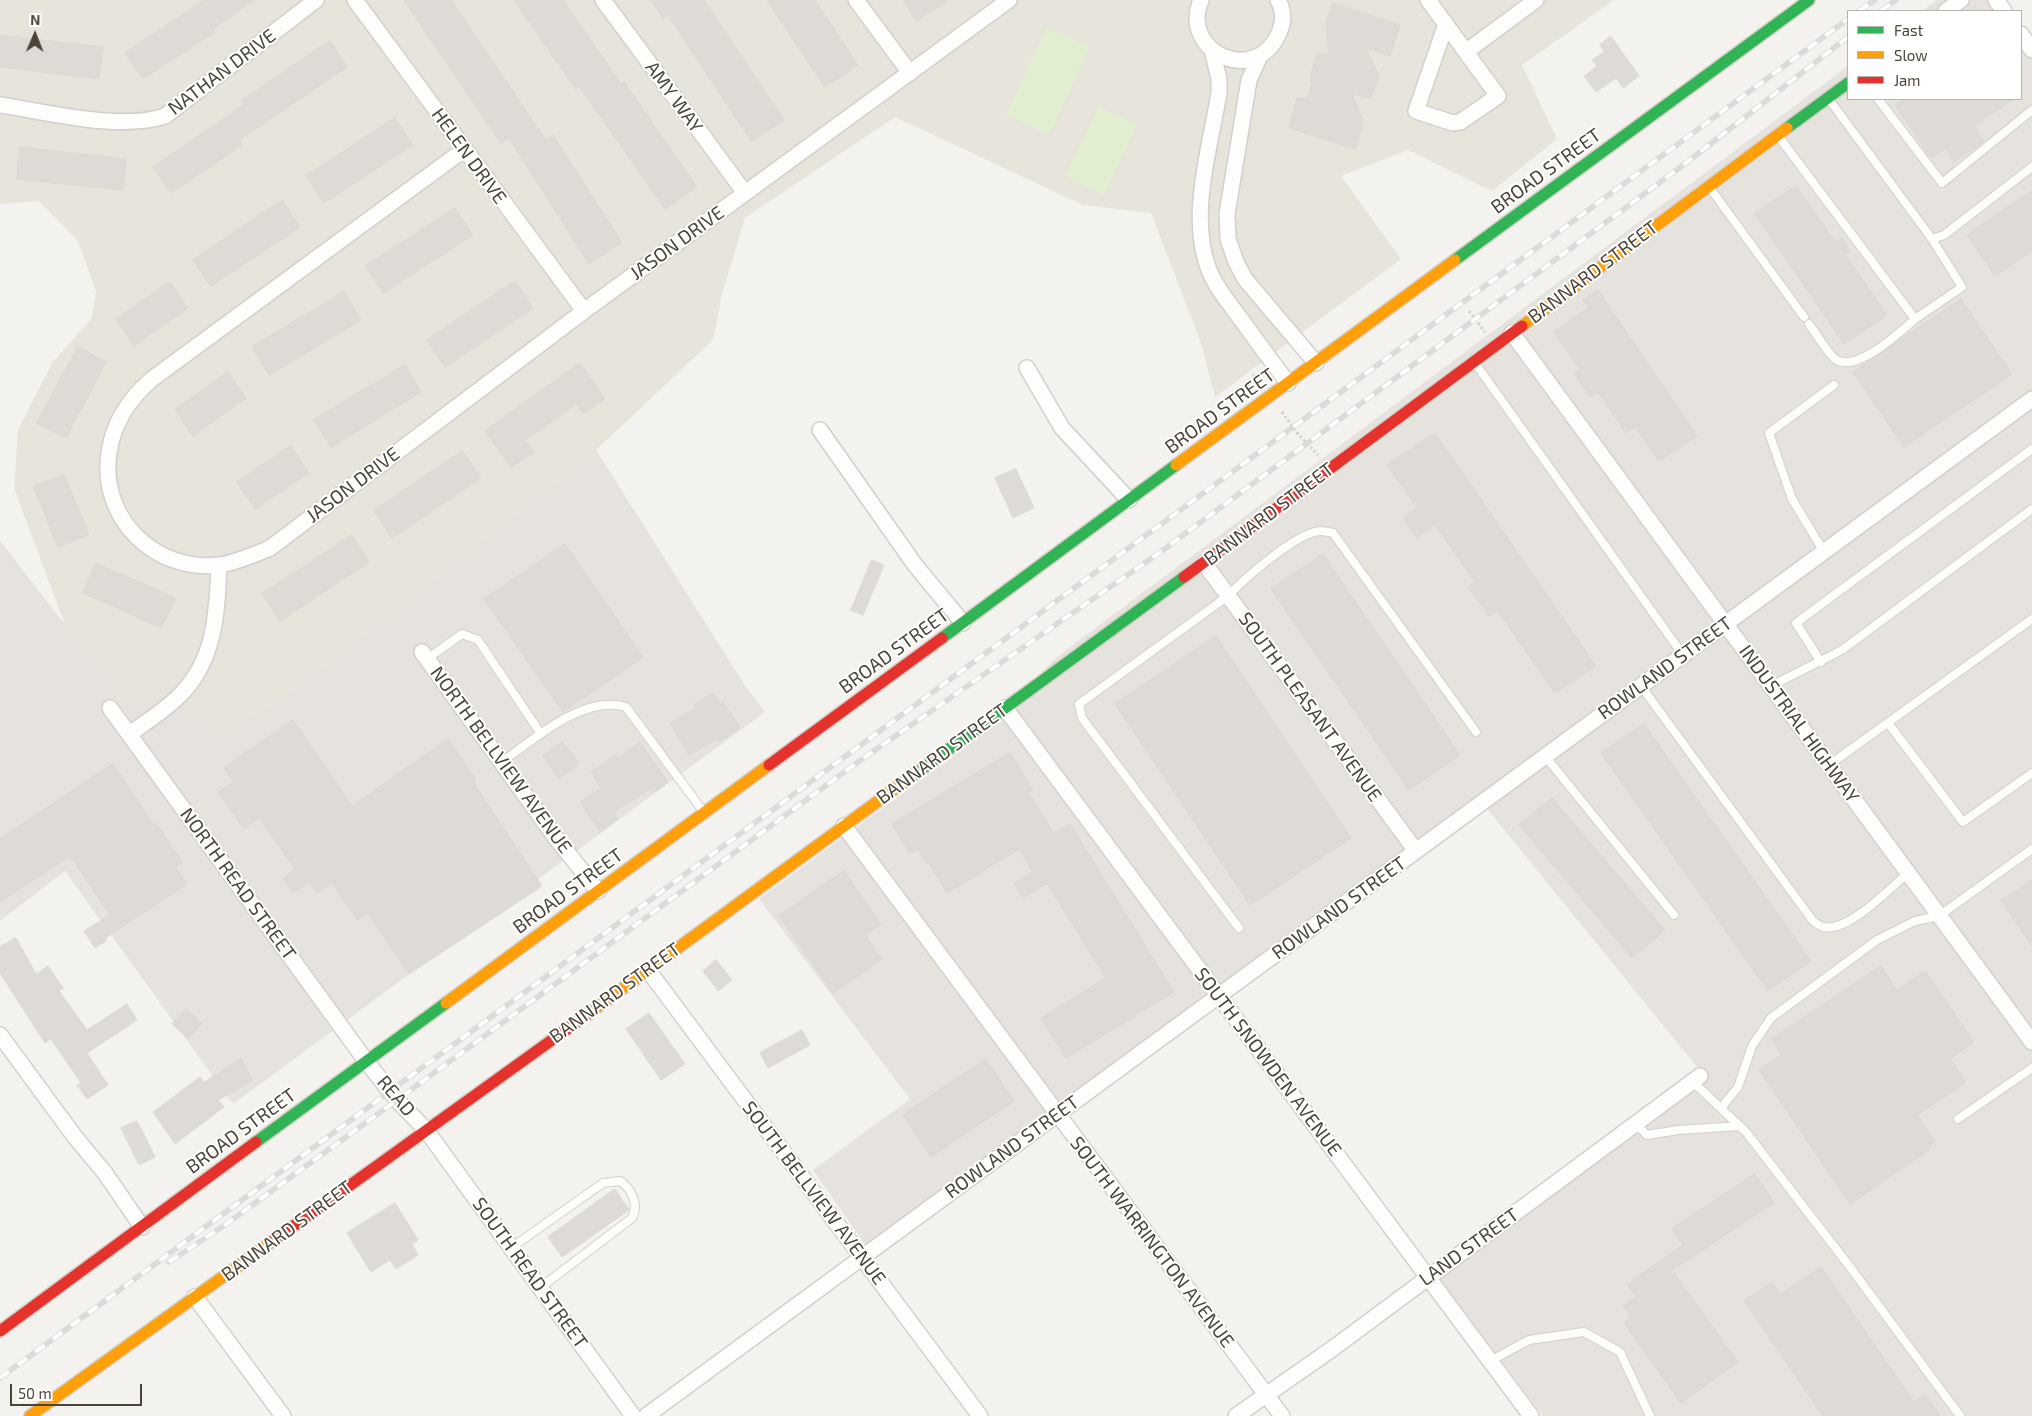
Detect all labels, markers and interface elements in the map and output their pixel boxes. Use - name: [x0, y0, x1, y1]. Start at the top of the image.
- north arrow: [10, 10, 60, 60]
- legend: [1847, 10, 2022, 100]
- text: N: [30, 11, 40, 28]
- text: Fast: [1894, 21, 1923, 39]
- street label: NATHAN DRIVE: [164, 24, 280, 120]
- text: Slow: [1894, 46, 1928, 64]
- street label: AMY WAY: [640, 57, 708, 137]
- text: Jam: [1894, 71, 1920, 89]
- street label: HELEN DRIVE: [427, 104, 511, 208]
- street label: BROAD STREET: [1486, 123, 1606, 219]
- street label: JASON DRIVE: [625, 201, 729, 285]
- street label: BANNARD STREET: [1524, 216, 1662, 328]
- street label: BROAD STREET: [1160, 363, 1280, 459]
- street label: JASON DRIVE: [302, 443, 404, 527]
- street label: BANNARD STREET: [1200, 458, 1338, 570]
- street label: BROAD STREET: [834, 603, 954, 699]
- street label: SOUTH PLEASANT AVENUE: [1234, 608, 1386, 806]
- street label: ROWLAND STREET: [1594, 612, 1736, 724]
- street label: INDUSTRIAL HIGHWAY: [1734, 641, 1864, 807]
- street label: NORTH BELLVIEW AVENUE: [426, 662, 576, 858]
- street label: BANNARD STREET: [872, 699, 1012, 809]
- street label: NORTH READ STREET: [175, 804, 301, 964]
- street label: BROAD STREET: [508, 843, 628, 939]
- street label: ROWLAND STREET: [1268, 852, 1410, 964]
- street label: BANNARD STREET: [545, 938, 685, 1048]
- street label: SOUTH SNOWDEN AVENUE: [1190, 963, 1346, 1161]
- street label: READ: [372, 1071, 420, 1121]
- street label: BROAD STREET: [181, 1083, 301, 1179]
- street label: ROWLAND STREET: [941, 1091, 1083, 1203]
- street label: SOUTH BELLVIEW AVENUE: [738, 1097, 890, 1289]
- street label: SOUTH WARRINGTON AVENUE: [1065, 1132, 1239, 1352]
- street label: BANNARD STREET: [217, 1176, 357, 1286]
- street label: SOUTH READ STREET: [468, 1193, 592, 1353]
- street label: LAND STREET: [1415, 1203, 1523, 1291]
- scale bar: [12, 1374, 145, 1406]
- text: 50 m: [18, 1384, 52, 1402]

